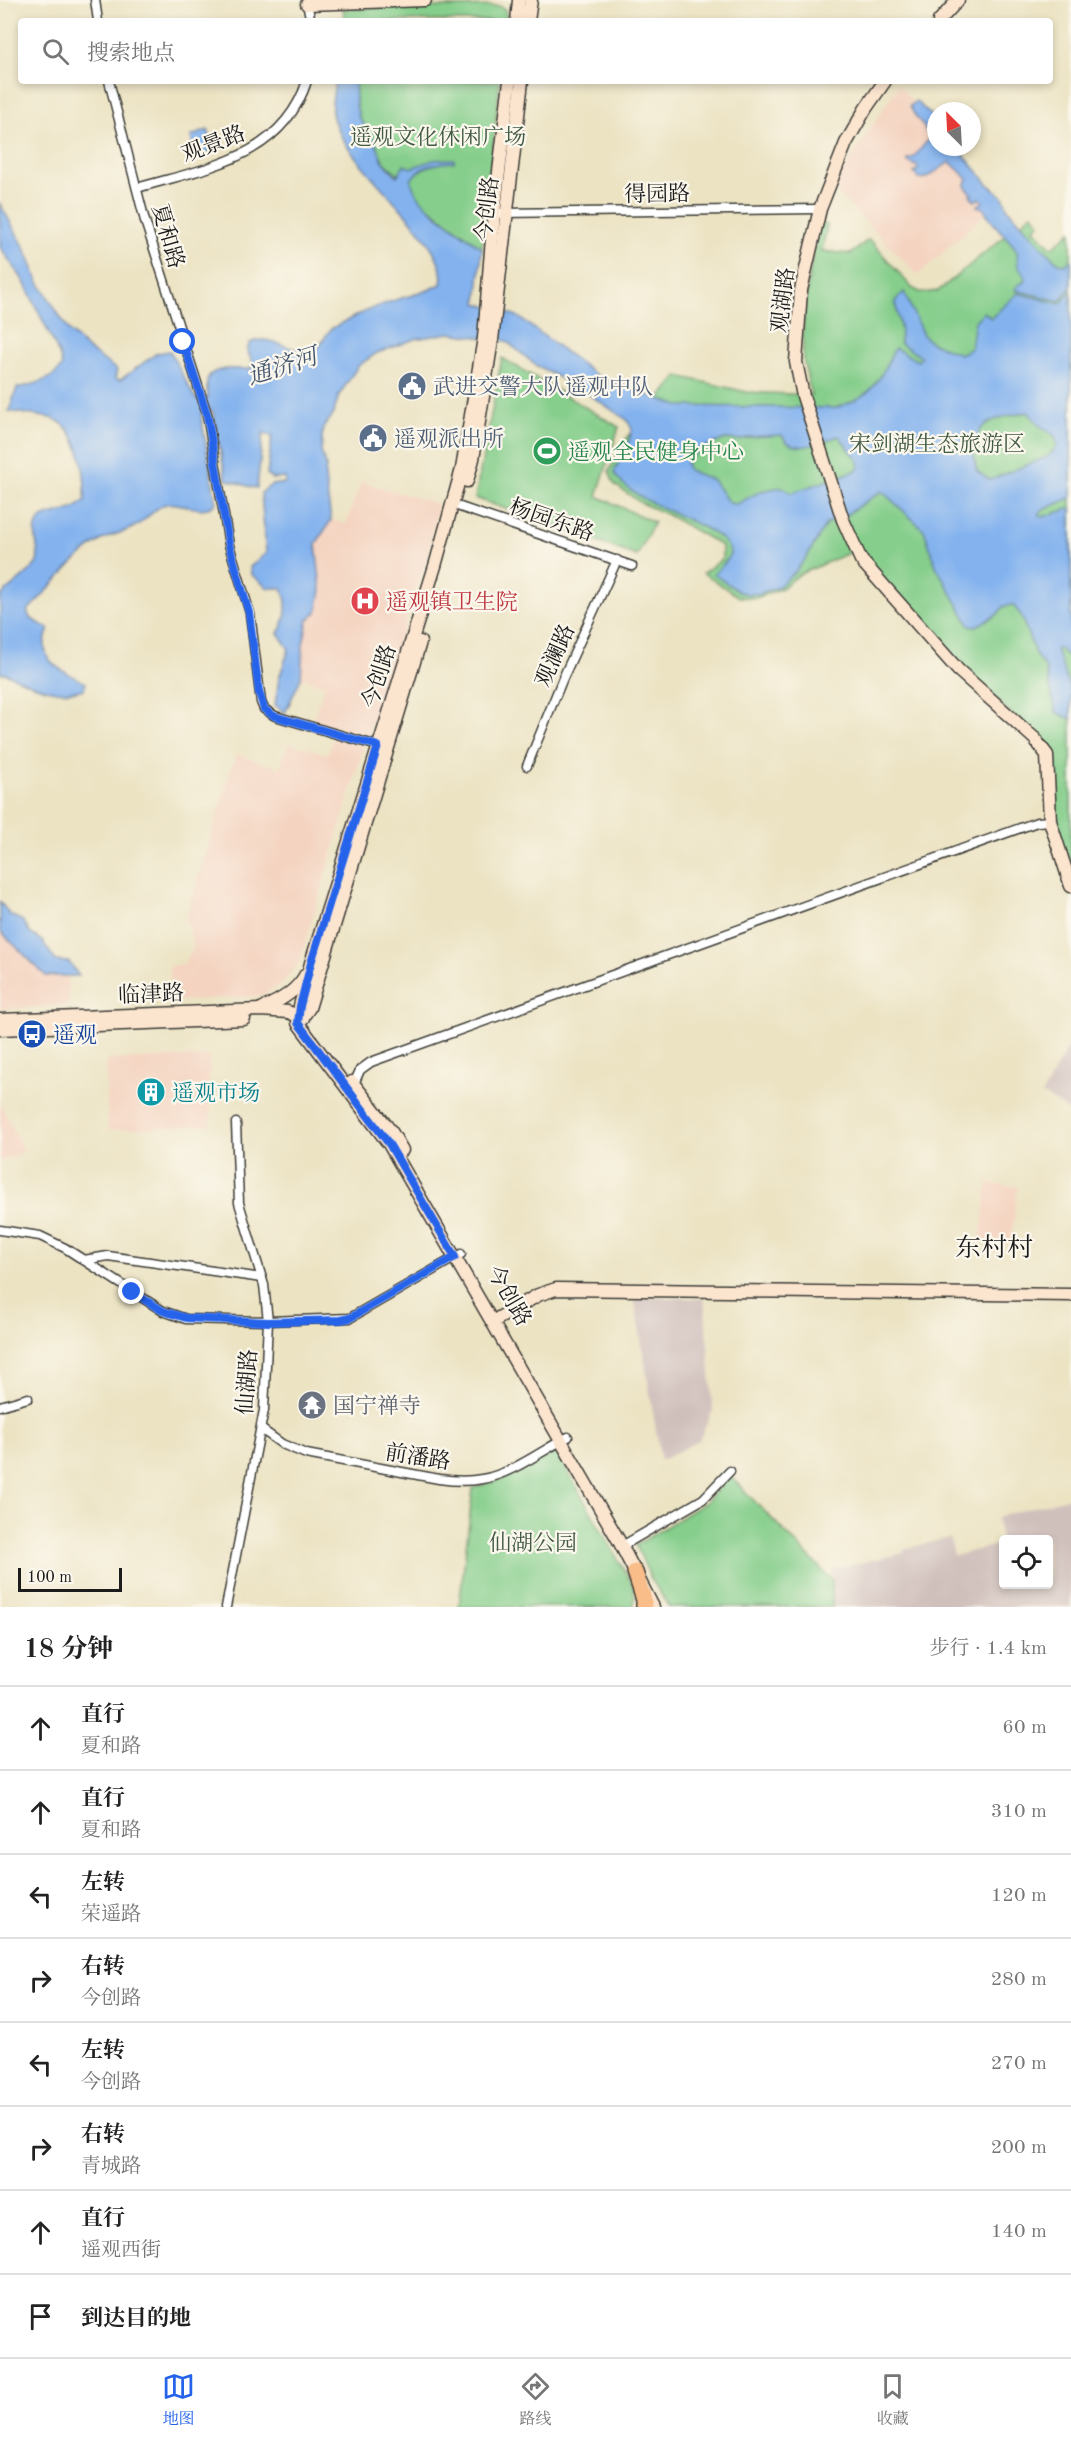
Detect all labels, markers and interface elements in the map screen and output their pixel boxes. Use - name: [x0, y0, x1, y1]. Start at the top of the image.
- search box: [18, 18, 1053, 84]
- icon: search: [39, 35, 72, 68]
- text: 搜索地点: [87, 43, 175, 65]
- north arrow: [927, 102, 981, 156]
- street label: 观景路: [178, 121, 248, 167]
- park label: 遥观文化休闲广场: [350, 125, 526, 149]
- street label: 今创路: [471, 175, 503, 243]
- street label: 得园路: [624, 181, 690, 207]
- street label: 夏和路: [147, 201, 189, 271]
- street label: 观湖路: [767, 266, 799, 334]
- route start: [169, 328, 195, 354]
- water label: 通济河: [244, 341, 324, 390]
- public building icon: 武进交警大队遥观中队: [396, 370, 428, 402]
- place label: 武进交警大队遥观中队: [433, 375, 653, 399]
- public building icon: 遥观派出所: [357, 422, 389, 454]
- place label: 遥观派出所: [394, 427, 504, 451]
- park label: 宋剑湖生态旅游区: [849, 432, 1025, 456]
- sports icon: 遥观全民健身中心: [531, 435, 563, 467]
- place label: 遥观全民健身中心: [568, 440, 744, 464]
- street label: 杨园东路: [506, 494, 597, 546]
- hospital icon: 遥观镇卫生院: [349, 585, 381, 617]
- place label: 遥观镇卫生院: [386, 590, 518, 614]
- street label: 观澜路: [531, 620, 579, 690]
- street label: 今创路: [357, 641, 401, 711]
- street label: 临津路: [118, 981, 184, 1007]
- bus stop icon: 遥观: [16, 1018, 48, 1050]
- place label: 遥观: [53, 1023, 97, 1047]
- building icon: 遥观市场: [135, 1076, 167, 1108]
- place label: 遥观市场: [172, 1081, 260, 1105]
- district label: 东村村: [955, 1234, 1033, 1262]
- street label: 今创路: [482, 1261, 536, 1330]
- route end: [118, 1278, 144, 1304]
- street label: 仙湖路: [233, 1348, 261, 1416]
- temple icon: 国宁禅寺: [296, 1389, 328, 1421]
- place label: 国宁禅寺: [333, 1394, 421, 1418]
- street label: 前潘路: [383, 1440, 452, 1474]
- park label: 仙湖公园: [489, 1531, 577, 1555]
- map controls: [999, 1535, 1053, 1589]
- button: locate: [999, 1535, 1053, 1589]
- scale bar: [18, 1565, 122, 1592]
- text: 100 m: [27, 1570, 72, 1586]
- text: 18 分钟: [24, 1637, 113, 1663]
- text: 步行 · 1.4 km: [930, 1639, 1047, 1659]
- text: 直行: [81, 1704, 125, 1726]
- icon: ahead: [24, 1712, 57, 1745]
- text: 60 m: [1002, 1718, 1047, 1738]
- text: 夏和路: [81, 1737, 141, 1757]
- text: 直行: [81, 1788, 125, 1810]
- icon: ahead: [24, 1796, 57, 1829]
- text: 310 m: [991, 1802, 1047, 1822]
- text: 夏和路: [81, 1821, 141, 1841]
- text: 左转: [81, 1872, 125, 1894]
- icon: left: [24, 1880, 57, 1913]
- text: 120 m: [991, 1886, 1047, 1906]
- text: 荣遥路: [81, 1905, 141, 1925]
- text: 右转: [81, 1956, 125, 1978]
- icon: right: [24, 1964, 57, 1997]
- text: 280 m: [991, 1970, 1047, 1990]
- text: 今创路: [81, 1989, 141, 2009]
- text: 左转: [81, 2040, 125, 2062]
- icon: left: [24, 2048, 57, 2081]
- text: 270 m: [991, 2054, 1047, 2074]
- text: 今创路: [81, 2073, 141, 2093]
- text: 右转: [81, 2124, 125, 2146]
- icon: right: [24, 2132, 57, 2165]
- text: 200 m: [991, 2138, 1047, 2158]
- text: 青城路: [81, 2157, 141, 2177]
- text: 直行: [81, 2208, 125, 2230]
- icon: ahead: [24, 2216, 57, 2249]
- text: 140 m: [991, 2222, 1047, 2242]
- text: 遥观西街: [81, 2241, 161, 2261]
- icon: arrive: [24, 2300, 57, 2333]
- text: 到达目的地: [81, 2308, 191, 2330]
- tab: 地图: [162, 2370, 195, 2430]
- tab: 路线: [519, 2370, 552, 2430]
- tab: 收藏: [876, 2370, 909, 2430]

